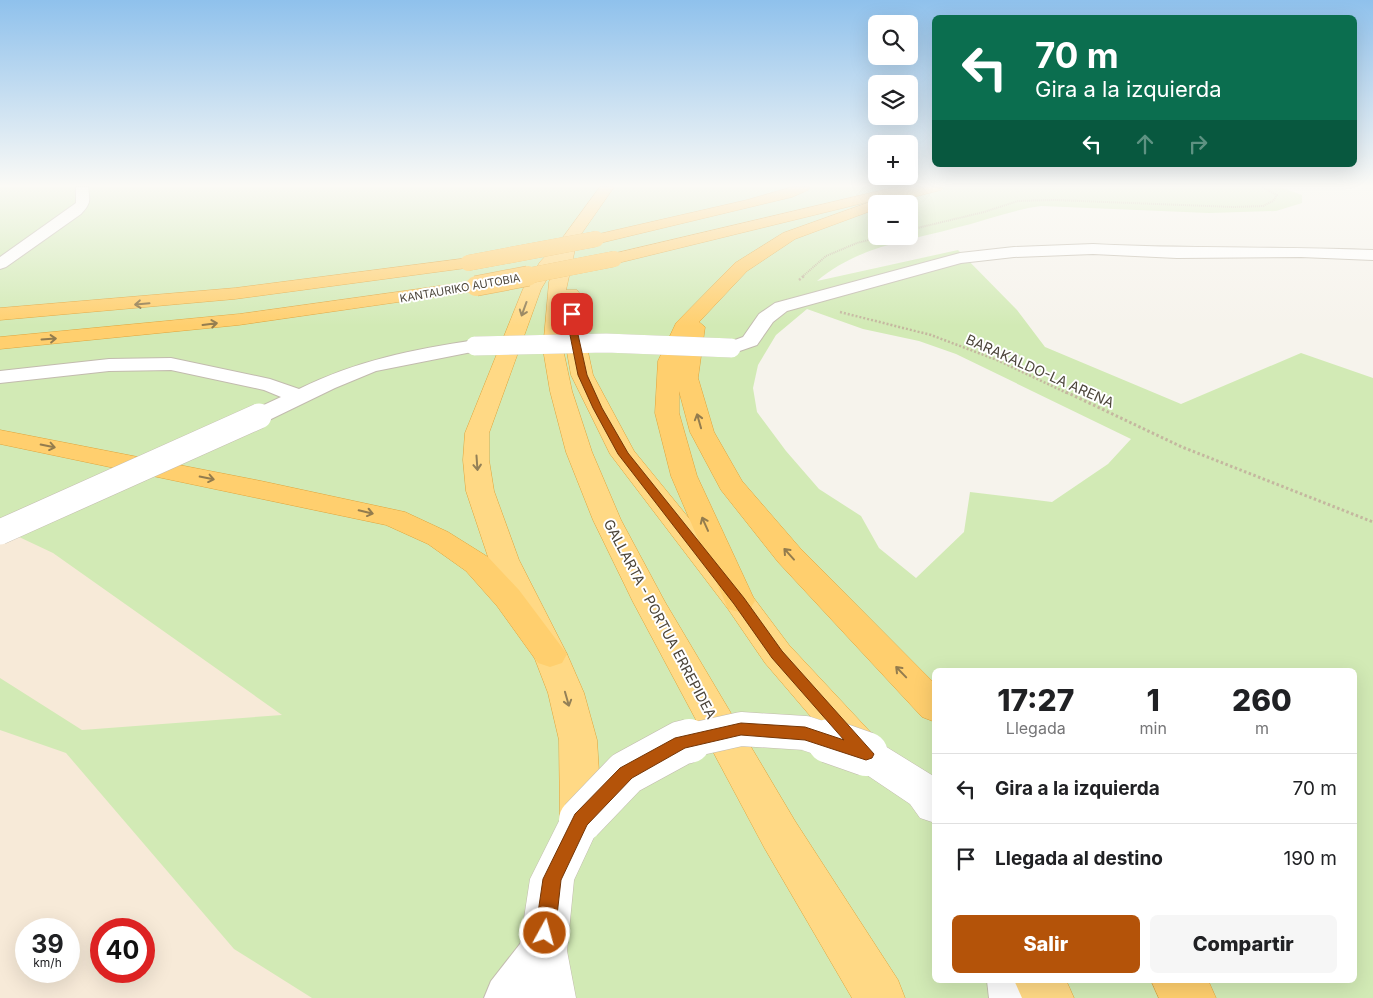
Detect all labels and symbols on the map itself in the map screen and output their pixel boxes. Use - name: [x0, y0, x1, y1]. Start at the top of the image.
- street label: KANTAURIKO AUTOBIA: [399, 270, 522, 305]
- pin: [551, 293, 593, 335]
- one-way arrow: [135, 299, 151, 308]
- one-way arrow: [519, 301, 528, 317]
- one-way arrow: [202, 319, 218, 329]
- street label: BARAKALDO-LA ARENA: [963, 330, 1117, 411]
- one-way arrow: [40, 335, 56, 344]
- one-way arrow: [693, 413, 703, 429]
- one-way arrow: [39, 442, 55, 452]
- one-way arrow: [472, 455, 481, 471]
- one-way arrow: [199, 474, 215, 483]
- one-way arrow: [358, 508, 374, 517]
- street label: GALLARTA - PORTUA ERREPIDEA: [601, 516, 721, 722]
- one-way arrow: [700, 517, 710, 532]
- one-way arrow: [783, 548, 795, 561]
- one-way arrow: [895, 666, 907, 678]
- one-way arrow: [563, 691, 573, 707]
- position arrow: [518, 906, 570, 958]
- speed limit sign: 40: [90, 918, 155, 983]

